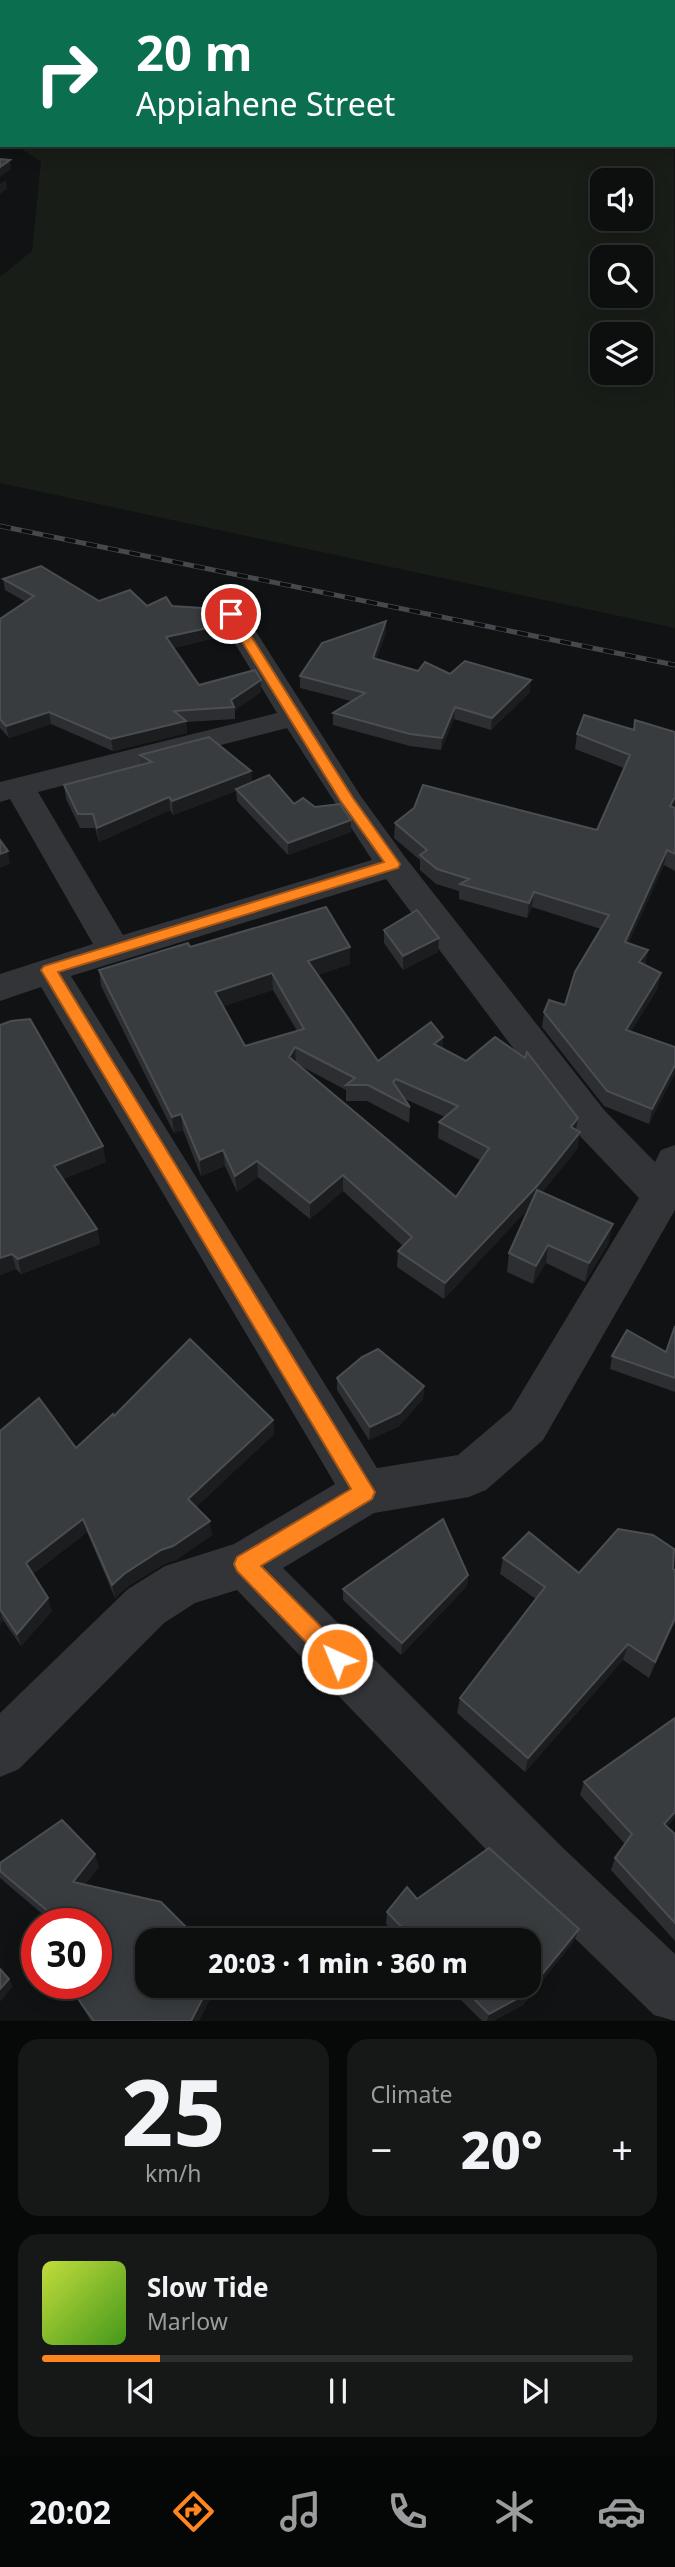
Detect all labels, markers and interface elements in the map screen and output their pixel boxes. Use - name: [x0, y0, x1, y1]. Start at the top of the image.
- text: 20 m: [136, 19, 253, 85]
- icon: right: [21, 28, 112, 119]
- text: Appiahene Street: [136, 82, 395, 125]
- map controls: [590, 168, 653, 385]
- button: sound: [590, 168, 653, 231]
- button: search: [590, 245, 653, 308]
- button: layers: [590, 322, 653, 385]
- pin: [201, 584, 261, 644]
- icon: arrive: [212, 595, 250, 633]
- position arrow: [300, 1622, 374, 1696]
- speed limit sign: 30: [21, 1908, 112, 1999]
- text: 20:03 · 1 min · 360 m: [208, 1945, 468, 1981]
- text: 25: [121, 2049, 225, 2173]
- text: Climate: [371, 2078, 453, 2110]
- text: 20°: [461, 2113, 543, 2184]
- text: −: [371, 2123, 392, 2175]
- text: +: [611, 2123, 633, 2175]
- text: km/h: [145, 2157, 202, 2189]
- text: Slow Tide: [147, 2269, 269, 2305]
- text: Marlow: [147, 2305, 228, 2337]
- icon: previous: [122, 2372, 160, 2410]
- icon: pause: [319, 2372, 357, 2410]
- icon: next: [516, 2372, 554, 2410]
- icon: directions: [169, 2487, 218, 2536]
- icon: music: [276, 2487, 325, 2536]
- icon: phone: [383, 2487, 432, 2536]
- icon: climate: [490, 2487, 539, 2536]
- icon: car: [597, 2487, 646, 2536]
- text: 20:02: [29, 2490, 111, 2533]

